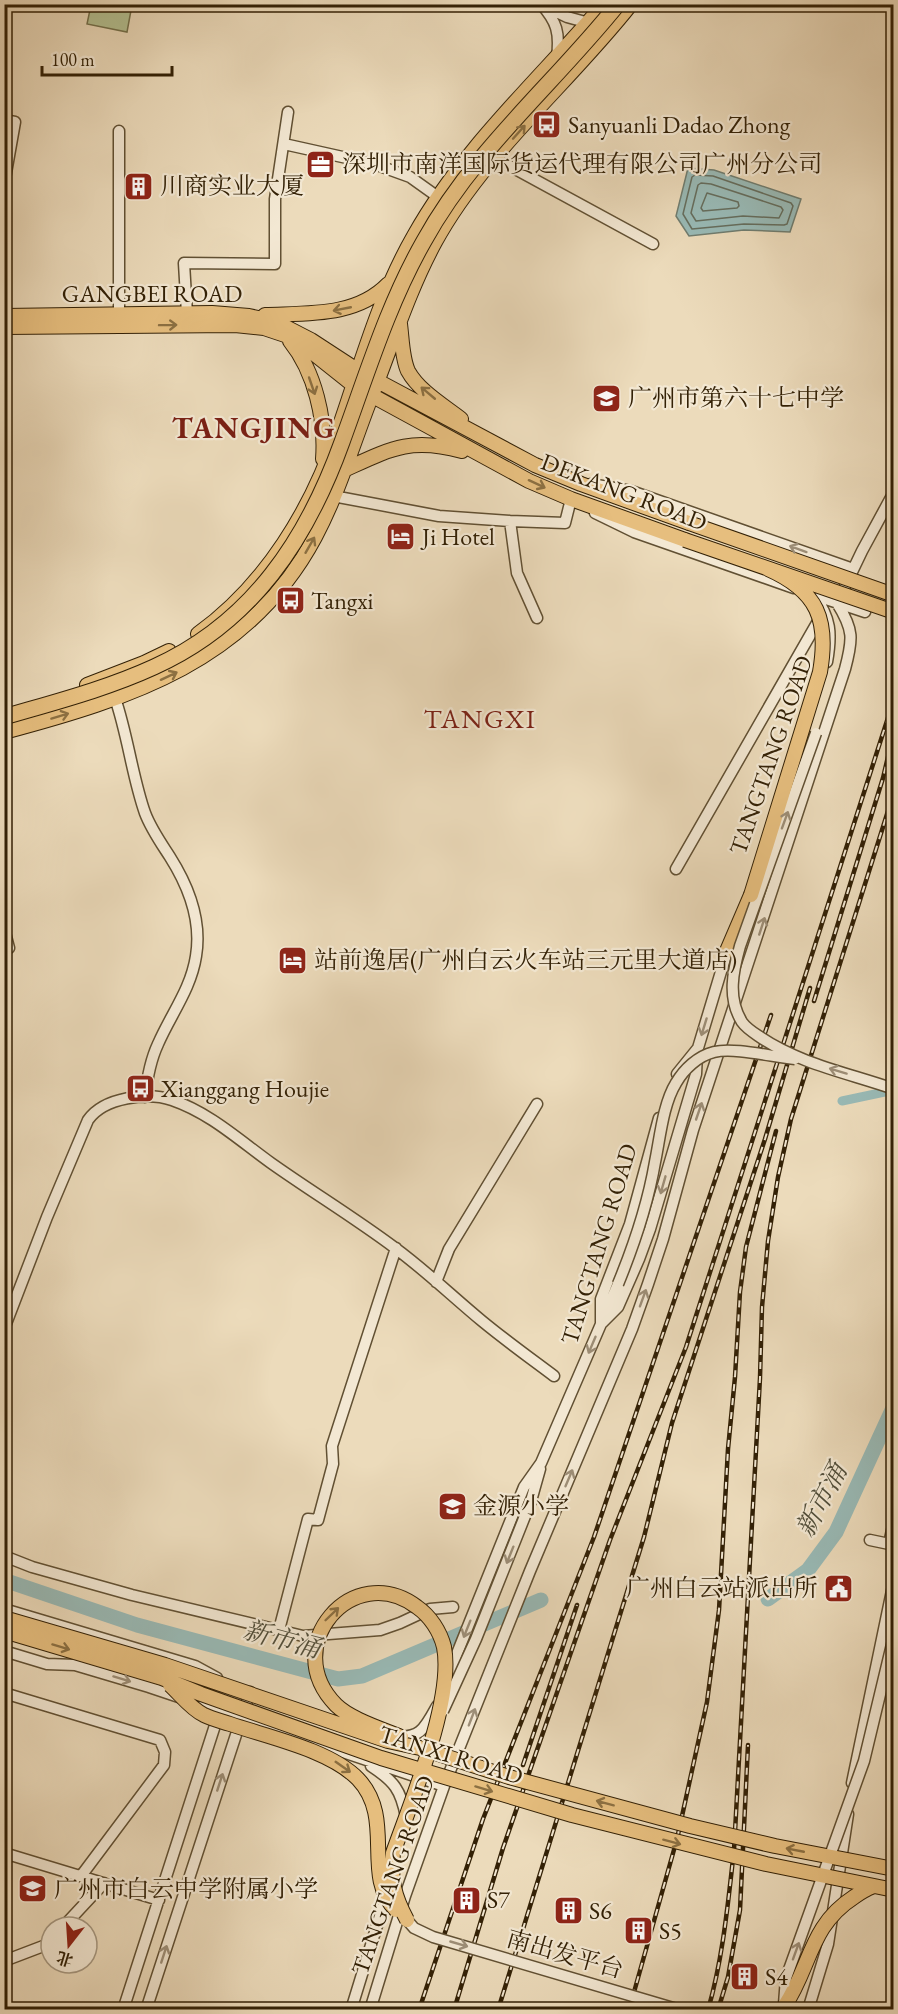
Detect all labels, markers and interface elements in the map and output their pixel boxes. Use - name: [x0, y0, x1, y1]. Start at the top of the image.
- scale bar: [42, 39, 172, 77]
- text: 100 m: [51, 48, 95, 71]
- bus stop icon: Sanyuanli Dadao Zhong: [531, 109, 563, 141]
- place label: Sanyuanli Dadao Zhong: [568, 109, 791, 140]
- one-way arrow: [512, 124, 525, 140]
- office icon: 深圳市南洋国际货运代理有限公司广州分公司: [305, 148, 337, 180]
- place label: 深圳市南洋国际货运代理有限公司广州分公司: [342, 148, 822, 179]
- building icon: 川商实业大厦: [123, 170, 155, 202]
- place label: 川商实业大厦: [160, 170, 304, 201]
- street label: GANGBEI ROAD: [62, 278, 242, 309]
- one-way arrow: [333, 304, 353, 315]
- one-way arrow: [157, 319, 177, 331]
- one-way arrow: [308, 376, 319, 395]
- school or university icon: 广州市第六十七中学: [591, 382, 623, 414]
- place label: 广州市第六十七中学: [628, 382, 844, 413]
- one-way arrow: [420, 387, 436, 400]
- district label: TANGJING: [172, 408, 336, 447]
- street label: DEKANG ROAD: [537, 446, 712, 537]
- one-way arrow: [527, 479, 545, 491]
- hotel icon: Ji Hotel: [385, 521, 417, 553]
- place label: Ji Hotel: [420, 521, 495, 552]
- one-way arrow: [305, 537, 316, 555]
- one-way arrow: [789, 543, 808, 554]
- bus stop icon: Tangxi: [274, 585, 306, 617]
- place label: Tangxi: [311, 585, 374, 616]
- street label: TANGTANG ROAD: [722, 651, 819, 858]
- one-way arrow: [160, 669, 178, 681]
- district label: TANGXI: [424, 701, 536, 736]
- one-way arrow: [50, 710, 69, 721]
- one-way arrow: [780, 812, 791, 830]
- one-way arrow: [757, 917, 768, 936]
- hotel icon: 站前逸居(广州白云火车站三元里大道店): [277, 944, 309, 976]
- place label: 站前逸居(广州白云火车站三元里大道店): [314, 944, 737, 975]
- one-way arrow: [698, 1017, 709, 1036]
- one-way arrow: [829, 1065, 848, 1076]
- bus stop icon: Xianggang Houjie: [124, 1073, 156, 1105]
- place label: Xianggang Houjie: [160, 1073, 329, 1104]
- one-way arrow: [695, 1102, 706, 1121]
- street label: TANGTANG ROAD: [553, 1140, 644, 1348]
- one-way arrow: [657, 1175, 668, 1194]
- one-way arrow: [639, 1289, 650, 1307]
- one-way arrow: [586, 1336, 597, 1354]
- water label: 新市涌: [788, 1455, 856, 1542]
- one-way arrow: [564, 1469, 575, 1488]
- school or university icon: 金源小学: [436, 1490, 468, 1522]
- place label: 金源小学: [473, 1490, 569, 1521]
- one-way arrow: [504, 1546, 515, 1564]
- place label: 广州白云站派出所: [626, 1572, 818, 1603]
- public building icon: 广州白云站派出所: [823, 1572, 855, 1604]
- one-way arrow: [325, 1607, 340, 1622]
- water label: 新市涌: [240, 1612, 327, 1666]
- one-way arrow: [461, 1619, 472, 1638]
- one-way arrow: [51, 1642, 70, 1653]
- one-way arrow: [112, 1674, 131, 1685]
- one-way arrow: [467, 1708, 478, 1726]
- street label: TANXI ROAD: [375, 1718, 527, 1791]
- one-way arrow: [334, 1761, 350, 1773]
- street label: TANGTANG ROAD: [344, 1771, 441, 1978]
- one-way arrow: [215, 1773, 226, 1792]
- one-way arrow: [474, 1784, 493, 1795]
- one-way arrow: [596, 1797, 615, 1808]
- one-way arrow: [662, 1836, 681, 1848]
- one-way arrow: [785, 1844, 805, 1855]
- school or university icon: 广州市白云中学附属小学: [17, 1873, 49, 1905]
- place label: 广州市白云中学附属小学: [54, 1873, 318, 1904]
- building icon: S7: [450, 1884, 482, 1916]
- place label: S7: [487, 1884, 510, 1915]
- building icon: S6: [552, 1895, 584, 1927]
- place label: S6: [589, 1895, 612, 1926]
- north arrow: [39, 1915, 99, 1975]
- building icon: S5: [622, 1915, 654, 1947]
- place label: S5: [659, 1915, 682, 1946]
- street label: 南出发平台: [503, 1922, 627, 1985]
- one-way arrow: [449, 1939, 468, 1950]
- one-way arrow: [792, 1942, 803, 1960]
- one-way arrow: [160, 1945, 171, 1964]
- text: 北: [54, 1946, 75, 1971]
- building icon: S4: [728, 1961, 760, 1993]
- place label: S4: [765, 1961, 788, 1992]

